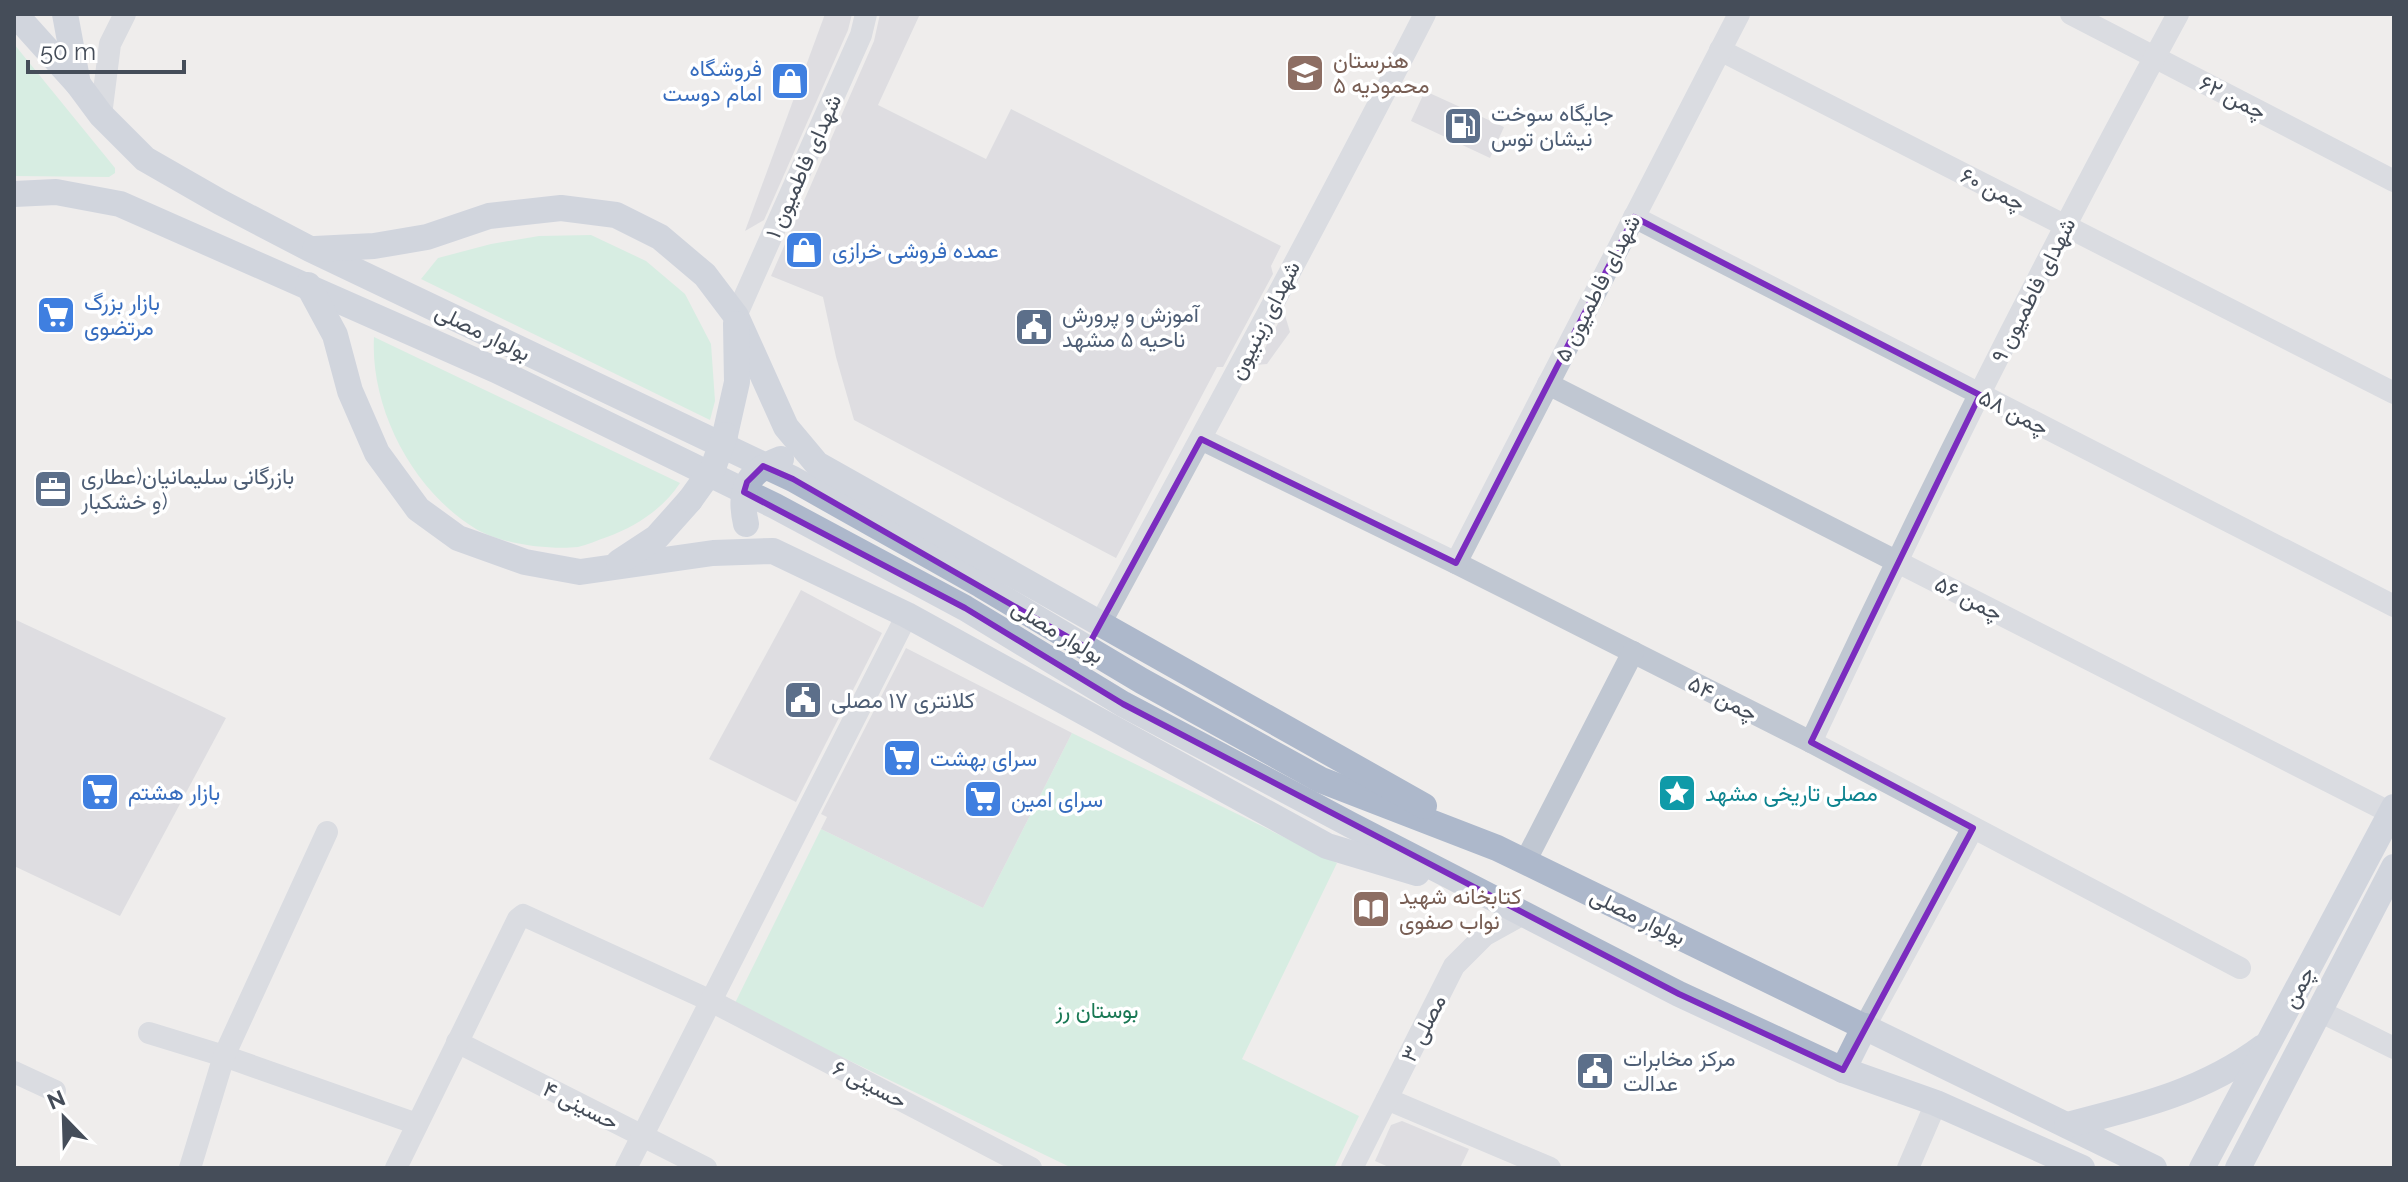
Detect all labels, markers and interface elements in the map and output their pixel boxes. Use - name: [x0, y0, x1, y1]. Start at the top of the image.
- scale bar: [28, 24, 184, 74]
- text: 50 m: [40, 37, 96, 66]
- place label: هنرستان محمودیه ۵: [1333, 47, 1430, 99]
- school or university icon: هنرستان محمودیه ۵: [1284, 52, 1326, 94]
- place label: فروشگاه امام دوست: [663, 55, 762, 108]
- shop icon: فروشگاه امام دوست: [769, 60, 811, 102]
- street label: چمن ۶۲: [2195, 69, 2271, 126]
- street label: شهدای فاطمیون ۱: [760, 90, 847, 242]
- place label: جایگاه سوخت نیشان توس: [1491, 100, 1614, 152]
- fuel station icon: جایگاه سوخت نیشان توس: [1442, 105, 1484, 147]
- street label: چمن ۶۰: [1956, 162, 2030, 218]
- street label: شهدای فاطمیون ۵: [1549, 210, 1646, 366]
- street label: شهدای فاطمیون ۹: [1985, 213, 2082, 367]
- shop icon: عمده فروشی خرازی: [783, 229, 825, 271]
- place label: عمده فروشی خرازی: [832, 237, 999, 264]
- street label: شهدای زینبیون: [1223, 256, 1306, 384]
- place label: بازار بزرگ مرتضوی: [84, 289, 160, 341]
- supermarket icon: بازار بزرگ مرتضوی: [35, 294, 77, 336]
- street label: بولوار مصلی: [431, 298, 535, 367]
- place label: آموزش و پرورش ناحیه ۵ مشهد: [1062, 301, 1201, 353]
- public building icon: آموزش و پرورش ناحیه ۵ مشهد: [1013, 306, 1055, 348]
- street label: چمن ۵۸: [1974, 383, 2053, 442]
- place label: بازرگانی سلیمانیان(عطاری و خشکبار): [80, 463, 294, 515]
- office icon: بازرگانی سلیمانیان(عطاری و خشکبار): [32, 468, 74, 510]
- street label: چمن ۵۶: [1930, 570, 2007, 628]
- street label: بولوار مصلی: [1007, 593, 1109, 669]
- street label: چمن ۵۴: [1683, 670, 1762, 728]
- public building icon: کلانتری ۱۷ مصلی: [782, 679, 824, 721]
- place label: کلانتری ۱۷ مصلی: [831, 687, 975, 714]
- supermarket icon: سرای بهشت: [881, 737, 923, 779]
- place label: سرای بهشت: [930, 745, 1037, 772]
- supermarket icon: بازار هشتم: [79, 771, 121, 813]
- place icon: مصلی تاریخی مشهد: [1656, 772, 1698, 814]
- supermarket icon: سرای امین: [962, 778, 1004, 820]
- place label: بازار هشتم: [128, 779, 220, 807]
- place label: مصلی تاریخی مشهد: [1705, 780, 1878, 807]
- place label: سرای امین: [1011, 786, 1103, 813]
- street label: بولوار مصلی: [1586, 882, 1690, 951]
- place label: کتابخانه شهید نواب صفوی: [1399, 883, 1522, 935]
- library icon: کتابخانه شهید نواب صفوی: [1350, 888, 1392, 930]
- street label: چمن: [2276, 962, 2321, 1013]
- street label: مصلی ۳: [1395, 990, 1452, 1066]
- park label: بوستان رز: [1054, 997, 1139, 1024]
- place label: مرکز مخابرات عدالت: [1623, 1045, 1735, 1096]
- public building icon: مرکز مخابرات عدالت: [1574, 1050, 1616, 1092]
- street label: حسینی ۶: [828, 1054, 911, 1114]
- street label: حسینی ۴: [538, 1075, 623, 1136]
- north arrow: [24, 1078, 104, 1158]
- text: N: [43, 1084, 69, 1115]

